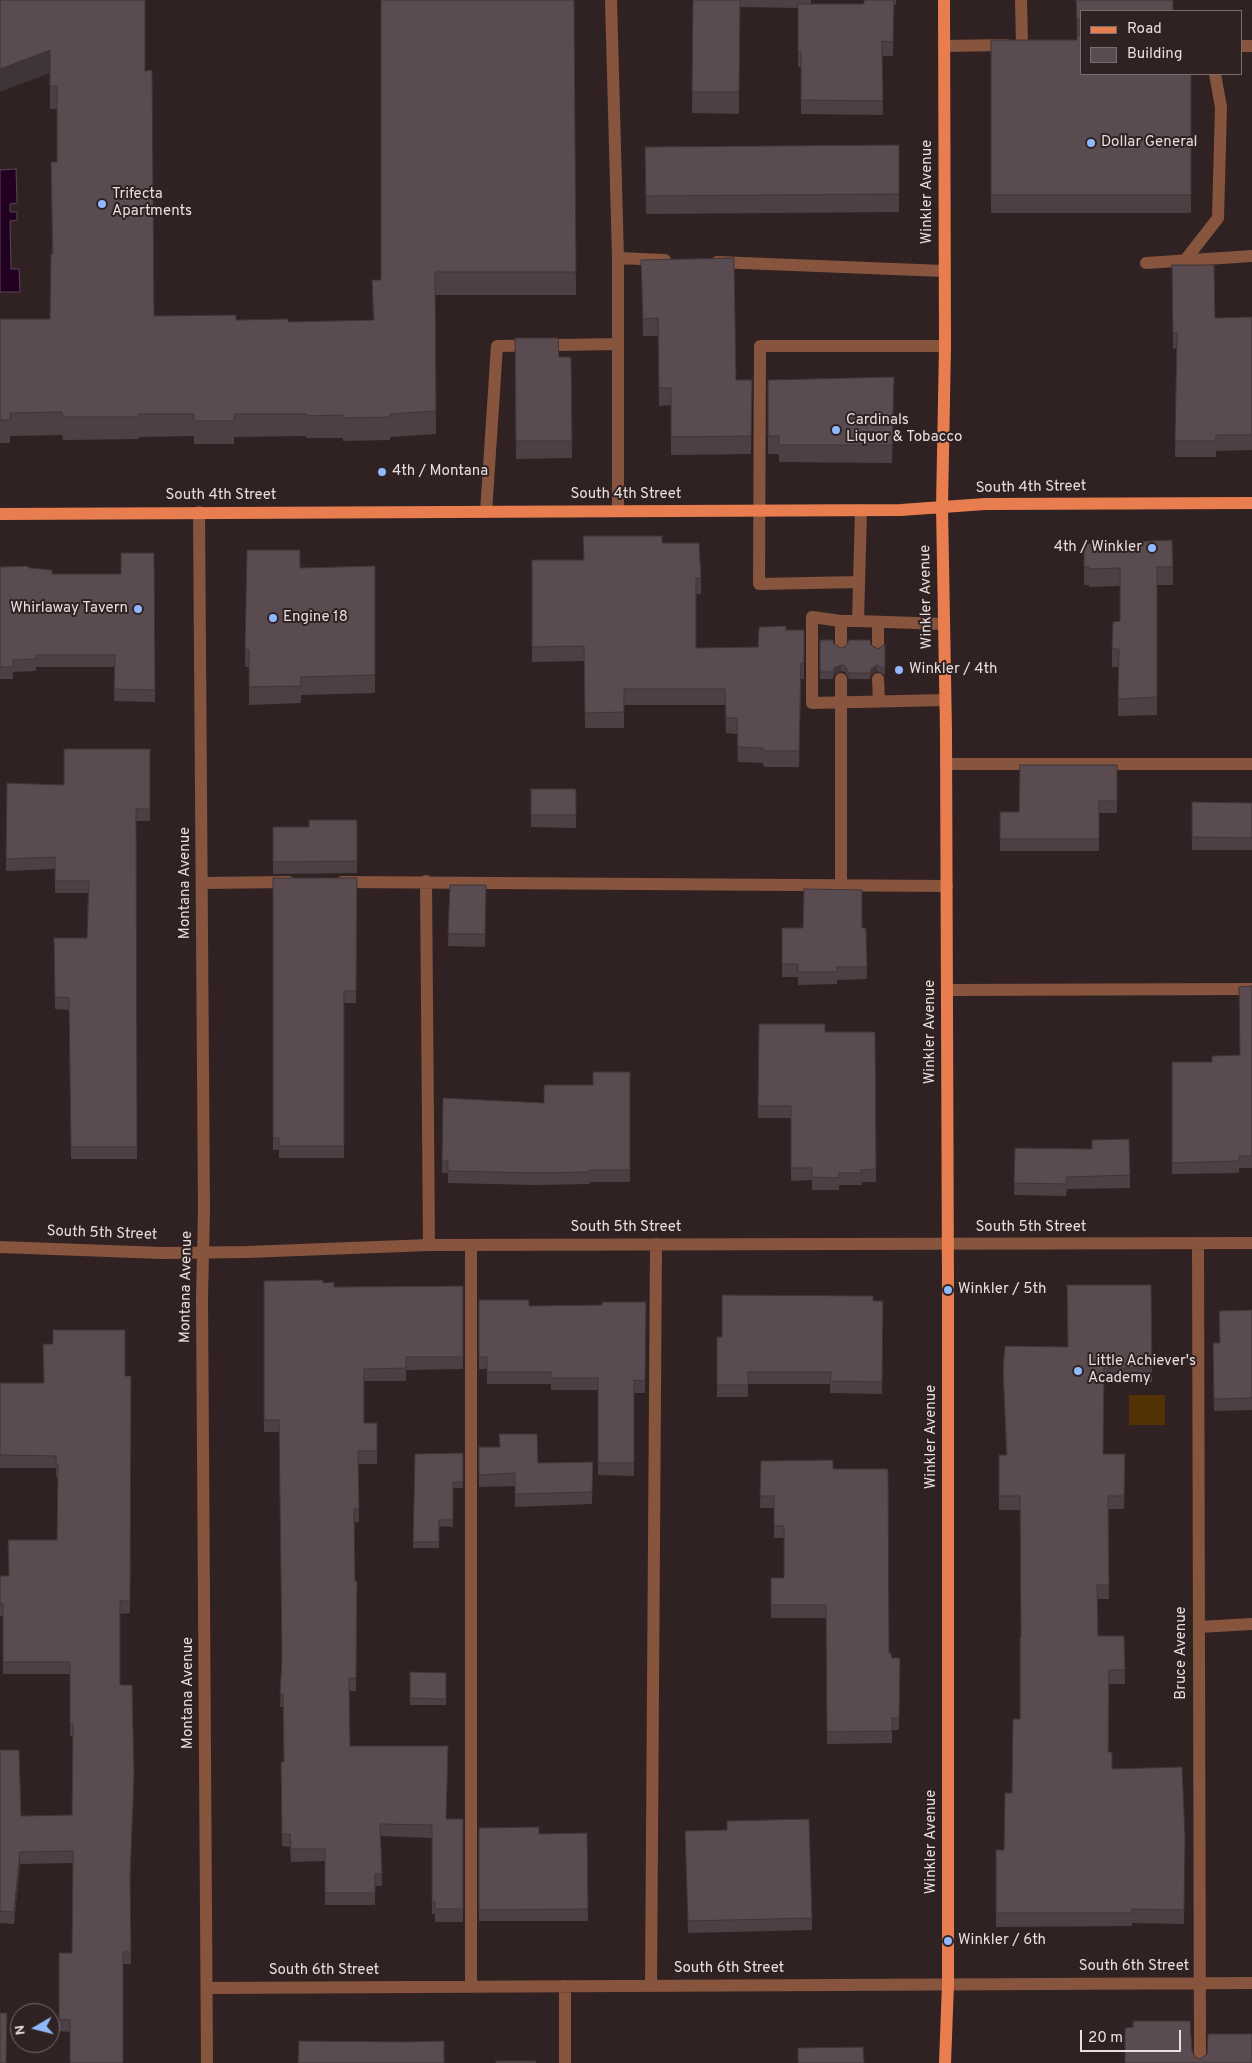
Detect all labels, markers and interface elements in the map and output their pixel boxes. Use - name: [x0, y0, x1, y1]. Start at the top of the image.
- legend: [1080, 10, 1242, 75]
- text: Road: [1127, 20, 1162, 39]
- text: Building: [1127, 45, 1182, 64]
- place label: Dollar General: [1101, 134, 1198, 152]
- marker: Dollar General: [1085, 137, 1097, 149]
- street label: Winkler Avenue: [919, 140, 937, 244]
- place label: Trifecta Apartments: [112, 186, 192, 221]
- marker: Trifecta Apartments: [96, 198, 108, 210]
- place label: Cardinals Liquor & Tobacco: [846, 412, 962, 447]
- marker: Cardinals Liquor & Tobacco: [830, 424, 842, 436]
- place label: 4th / Montana: [392, 463, 488, 481]
- marker: 4th / Montana: [376, 466, 388, 478]
- street label: South 4th Street: [975, 478, 1087, 498]
- street label: South 4th Street: [571, 486, 681, 504]
- street label: South 4th Street: [166, 487, 276, 505]
- place label: 4th / Winkler: [1054, 539, 1142, 557]
- marker: 4th / Winkler: [1146, 542, 1158, 554]
- street label: Winkler Avenue: [917, 545, 937, 649]
- place label: Whirlaway Tavern: [10, 600, 128, 618]
- marker: Whirlaway Tavern: [132, 603, 144, 615]
- place label: Engine 18: [283, 609, 348, 627]
- marker: Engine 18: [267, 612, 279, 624]
- place label: Winkler / 4th: [909, 661, 997, 679]
- marker: Winkler / 4th: [893, 664, 905, 676]
- street label: Montana Avenue: [177, 827, 195, 939]
- street label: Winkler Avenue: [922, 980, 940, 1084]
- street label: South 5th Street: [571, 1219, 681, 1237]
- street label: South 5th Street: [976, 1219, 1086, 1237]
- street label: South 5th Street: [46, 1223, 158, 1245]
- street label: Montana Avenue: [177, 1231, 197, 1343]
- place label: Winkler / 5th: [958, 1281, 1046, 1299]
- marker: Winkler / 5th: [942, 1284, 954, 1296]
- place label: Little Achiever's Academy: [1088, 1353, 1196, 1388]
- marker: Little Achiever's Academy: [1072, 1365, 1084, 1377]
- street label: Winkler Avenue: [923, 1385, 941, 1489]
- street label: Bruce Avenue: [1173, 1606, 1191, 1700]
- street label: Montana Avenue: [180, 1637, 198, 1749]
- street label: Winkler Avenue: [923, 1790, 941, 1894]
- place label: Winkler / 6th: [958, 1932, 1046, 1950]
- marker: Winkler / 6th: [942, 1935, 954, 1947]
- street label: South 6th Street: [1079, 1958, 1189, 1976]
- street label: South 6th Street: [674, 1960, 784, 1978]
- street label: South 6th Street: [269, 1962, 379, 1980]
- north arrow: [10, 2003, 60, 2053]
- scale bar: [1082, 2020, 1183, 2052]
- text: N: [12, 2024, 30, 2036]
- text: 20 m: [1088, 2029, 1123, 2048]

